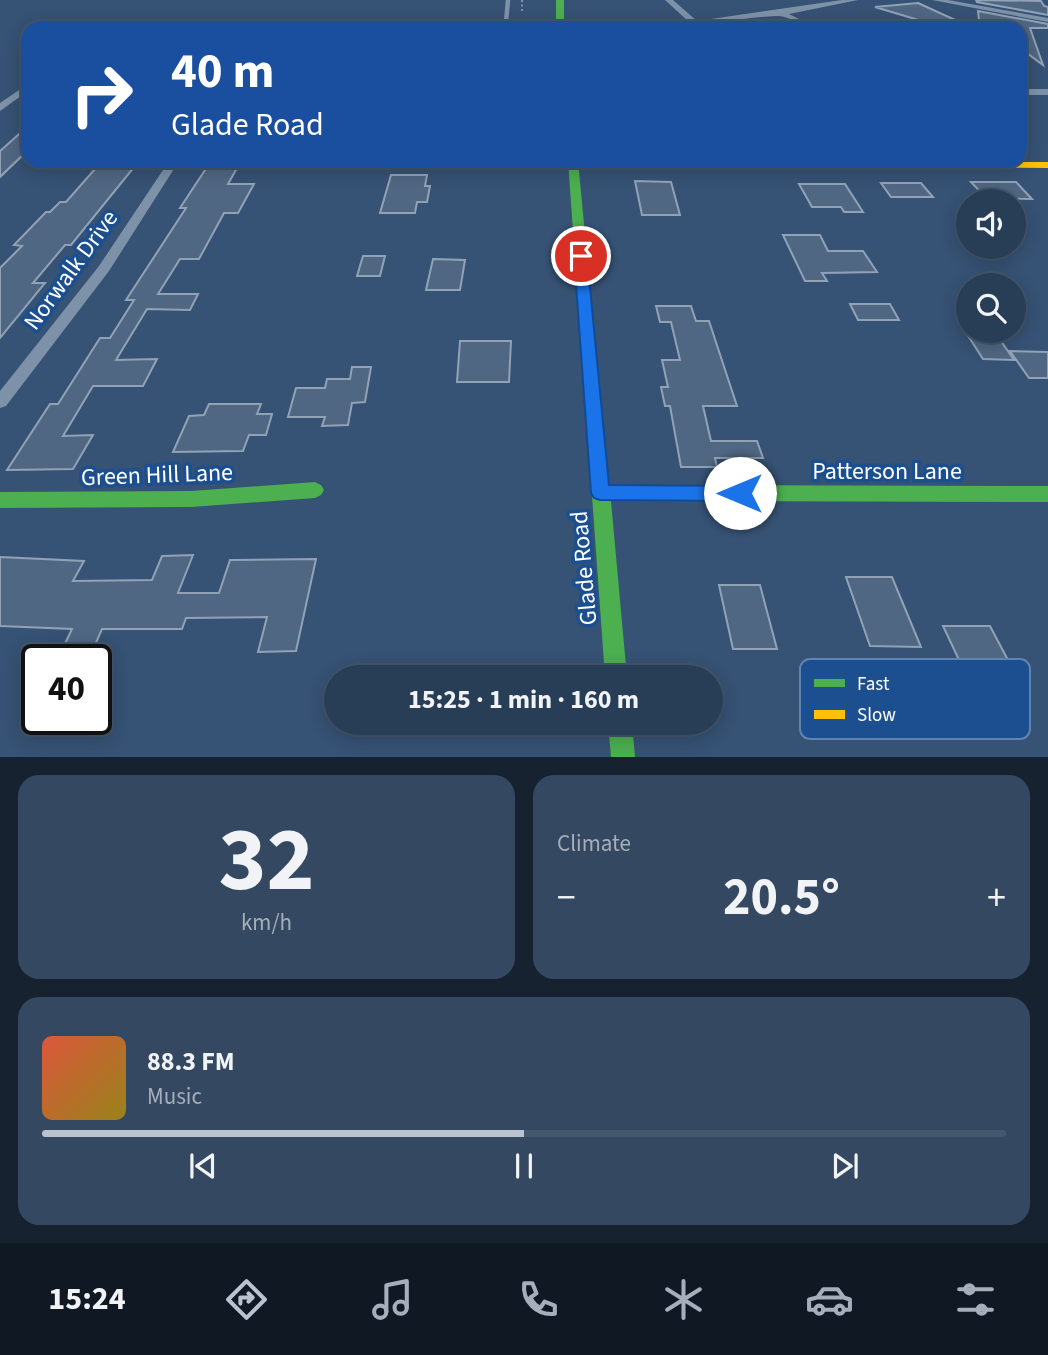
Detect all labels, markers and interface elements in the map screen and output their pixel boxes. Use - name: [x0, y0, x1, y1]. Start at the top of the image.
- text: 40 m: [171, 37, 275, 107]
- icon: right: [56, 49, 147, 140]
- text: Glade Road: [171, 102, 324, 148]
- map controls: [956, 189, 1026, 343]
- button: sound: [956, 189, 1026, 259]
- street label: Norwalk Drive: [15, 203, 127, 337]
- pin: [551, 226, 611, 286]
- icon: arrive: [562, 237, 600, 275]
- button: search: [956, 273, 1026, 343]
- street label: Patterson Lane: [812, 454, 962, 489]
- street label: Green Hill Lane: [80, 455, 234, 495]
- position arrow: [703, 456, 777, 530]
- street label: Glade Road: [562, 509, 606, 627]
- speed limit sign: 40: [21, 644, 112, 735]
- legend: [800, 659, 1030, 739]
- text: Fast: [857, 671, 890, 698]
- text: 15:25 · 1 min · 160 m: [408, 681, 639, 718]
- text: Slow: [857, 702, 896, 729]
- text: 32: [218, 796, 315, 925]
- text: Climate: [557, 827, 631, 860]
- text: 20.5°: [723, 861, 840, 935]
- text: −: [557, 871, 576, 925]
- text: +: [987, 871, 1006, 925]
- text: km/h: [241, 906, 292, 939]
- text: 88.3 FM: [147, 1043, 235, 1080]
- text: Music: [147, 1080, 202, 1113]
- icon: previous: [184, 1147, 222, 1185]
- icon: pause: [505, 1147, 543, 1185]
- icon: next: [826, 1147, 864, 1185]
- icon: directions: [222, 1275, 271, 1324]
- icon: music: [368, 1275, 417, 1324]
- icon: phone: [514, 1275, 563, 1324]
- icon: climate: [659, 1275, 708, 1324]
- icon: car: [805, 1275, 854, 1324]
- icon: filters: [951, 1275, 1000, 1324]
- text: 15:24: [48, 1276, 126, 1322]

